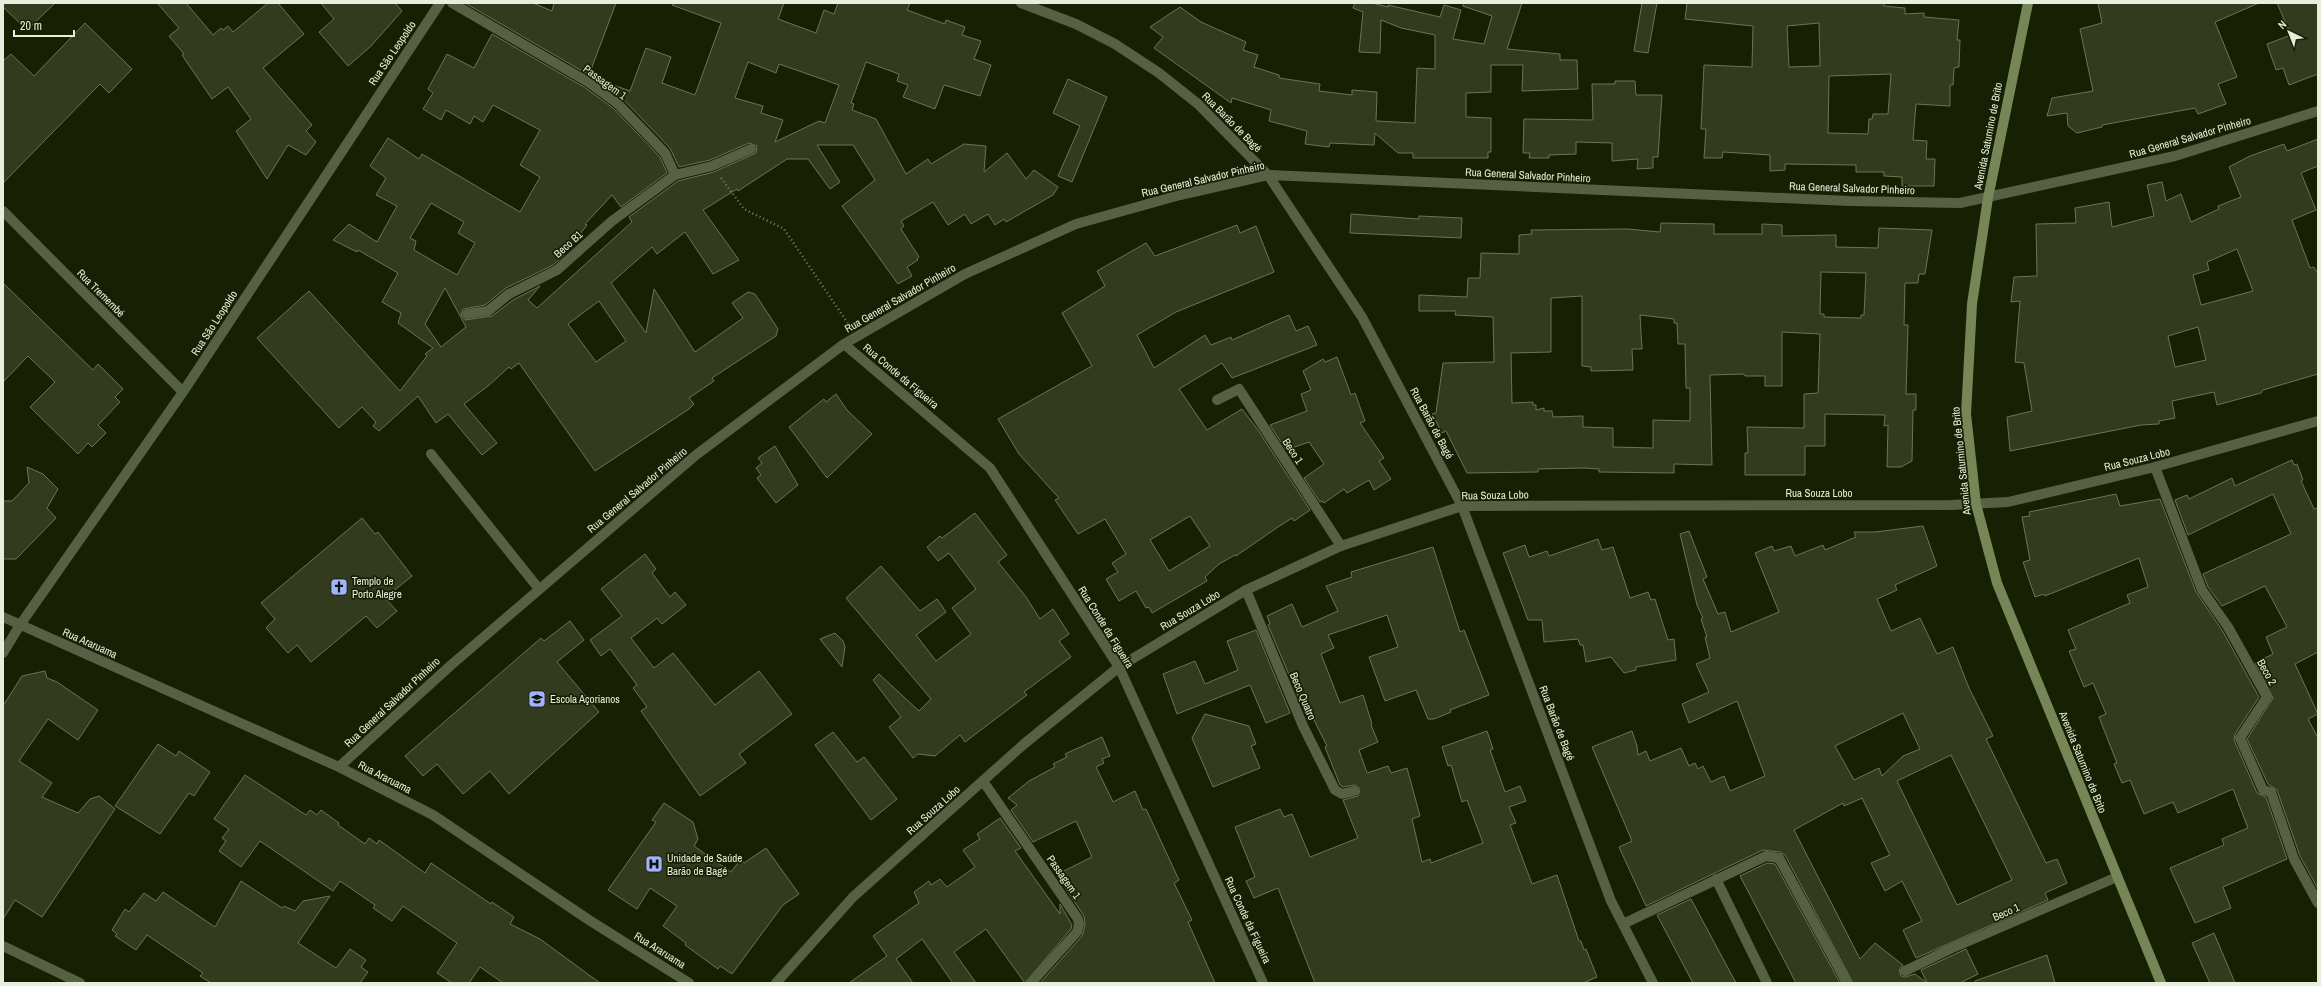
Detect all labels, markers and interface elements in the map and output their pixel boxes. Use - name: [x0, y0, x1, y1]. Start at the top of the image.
- scale bar: [14, 12, 74, 38]
- north arrow: [2269, 12, 2309, 52]
- text: N: [2275, 17, 2289, 32]
- text: 20 m: [20, 18, 42, 34]
- street label: Rua São Leopoldo: [365, 18, 419, 88]
- street label: Passagem 1: [581, 62, 629, 102]
- street label: Avenida Saturnino de Brito: [1971, 81, 2005, 192]
- street label: Rua Barão de Bagé: [1199, 89, 1265, 155]
- street label: Rua General Salvador Pinheiro: [2128, 113, 2252, 161]
- street label: Rua General Salvador Pinheiro: [1140, 158, 1266, 200]
- street label: Rua General Salvador Pinheiro: [1465, 165, 1591, 185]
- street label: Rua General Salvador Pinheiro: [1789, 179, 1915, 197]
- street label: Beco B1: [551, 227, 585, 261]
- street label: Rua General Salvador Pinheiro: [842, 260, 958, 336]
- street label: Rua Tremembé: [74, 266, 128, 320]
- street label: Rua São Leopoldo: [188, 288, 240, 358]
- street label: Rua Conde da Figueira: [860, 340, 942, 412]
- street label: Rua Barão de Bagé: [1407, 385, 1457, 461]
- street label: Avenida Saturnino de Brito: [1948, 406, 1974, 517]
- street label: Beco 1: [1279, 435, 1307, 467]
- street label: Rua General Salvador Pinheiro: [584, 444, 690, 536]
- street label: Rua Souza Lobo: [2103, 444, 2171, 474]
- street label: Rua Souza Lobo: [1785, 486, 1853, 500]
- street label: Rua Souza Lobo: [1461, 487, 1529, 503]
- place label: Templo de Porto Alegre: [352, 574, 402, 601]
- church icon: Templo de Porto Alegre: [329, 577, 349, 597]
- street label: Rua Conde da Figueira: [1075, 583, 1137, 671]
- street label: Rua Souza Lobo: [1158, 587, 1222, 633]
- street label: Rua Araruama: [61, 625, 119, 661]
- street label: Rua General Salvador Pinheiro: [341, 654, 443, 750]
- street label: Beco 2: [2254, 656, 2280, 688]
- street label: Beco Quatro: [1287, 670, 1319, 722]
- street label: Rua Barão de Bagé: [1536, 684, 1578, 762]
- school or university icon: Escola Açorianos: [527, 689, 547, 709]
- place label: Escola Açorianos: [550, 692, 620, 706]
- street label: Avenida Saturnino de Brito: [2056, 708, 2110, 815]
- street label: Rua Araruama: [356, 758, 414, 796]
- street label: Rua Souza Lobo: [903, 782, 963, 838]
- place label: Unidade de Saúde Barão de Bagé: [667, 851, 742, 878]
- street label: Passagem 1: [1044, 852, 1084, 902]
- hospital icon: Unidade de Saúde Barão de Bagé: [644, 854, 664, 874]
- street label: Rua Conde da Figueira: [1222, 874, 1274, 966]
- street label: Beco 1: [1990, 900, 2022, 924]
- street label: Rua Araruama: [632, 929, 688, 971]

